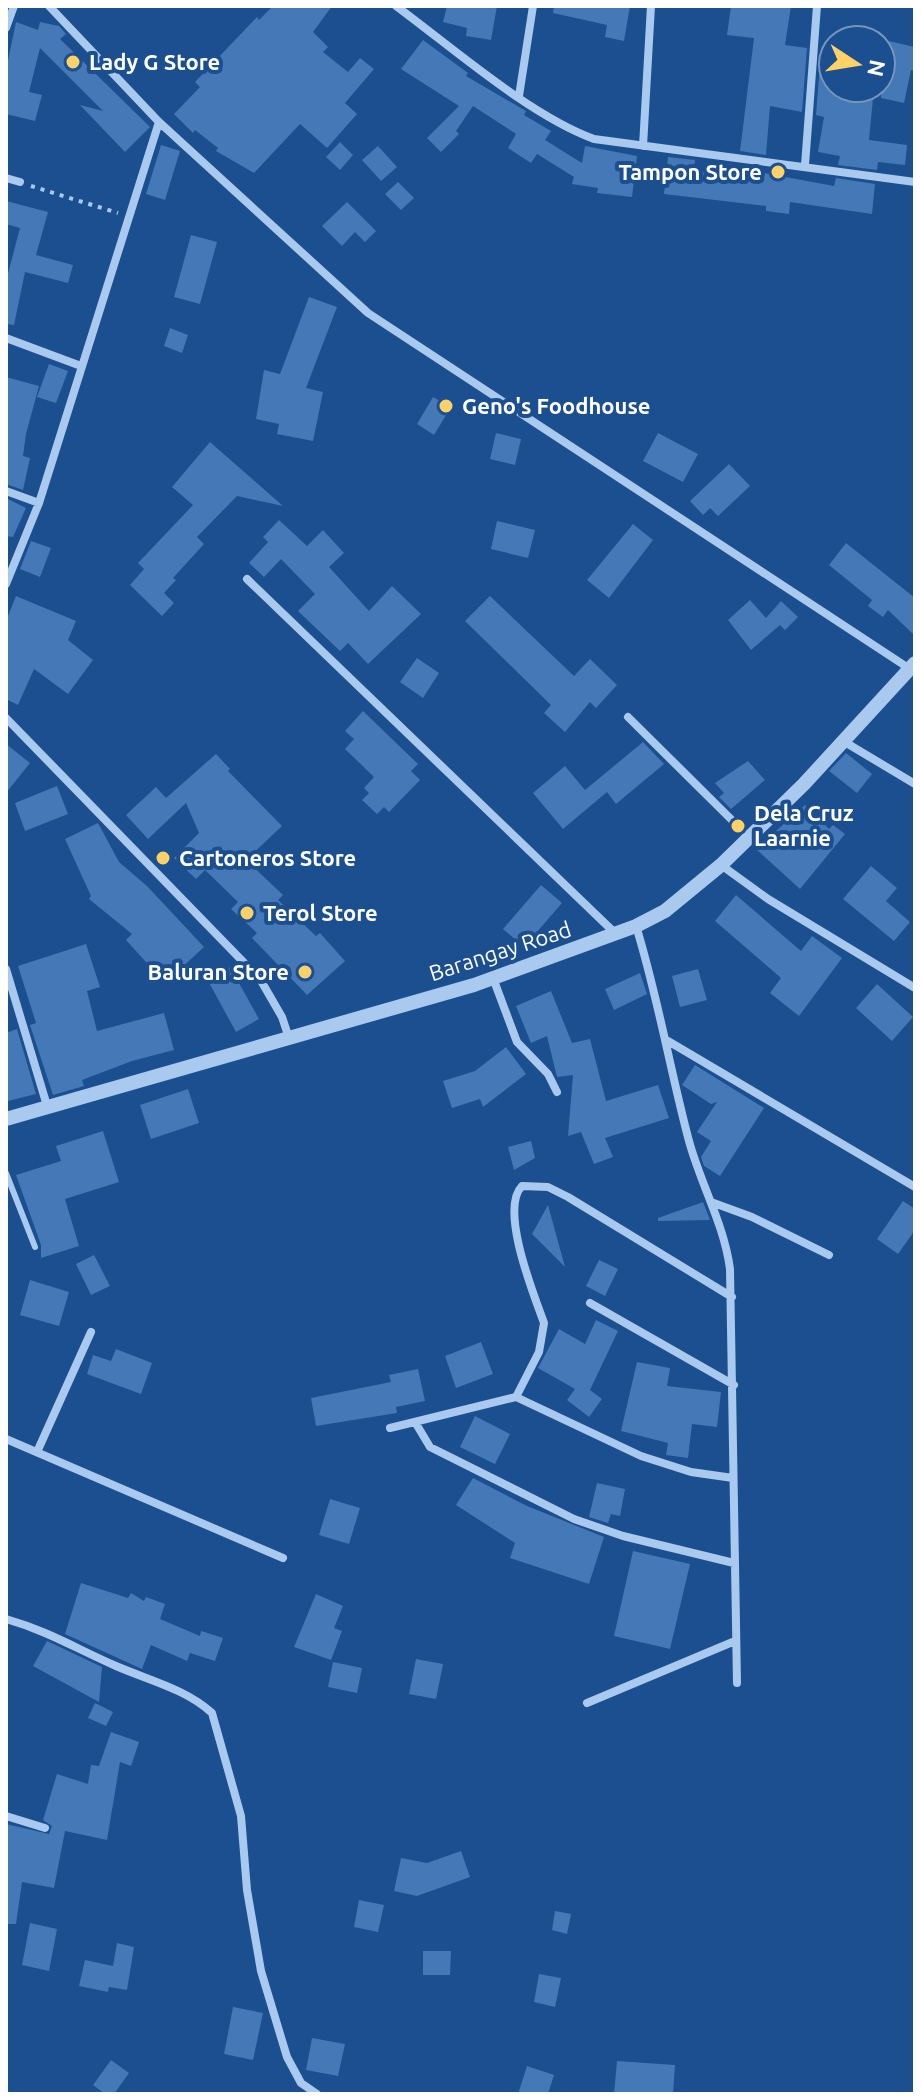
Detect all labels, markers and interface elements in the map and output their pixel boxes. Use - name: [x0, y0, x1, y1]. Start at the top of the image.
- north arrow: [817, 24, 897, 104]
- place label: Lady G Store: [89, 49, 220, 74]
- marker: Lady G Store: [64, 53, 82, 71]
- text: N: [863, 58, 891, 79]
- place label: Tampon Store: [618, 159, 762, 184]
- marker: Tampon Store: [769, 163, 787, 181]
- place label: Geno's Foodhouse: [462, 393, 651, 418]
- marker: Geno's Foodhouse: [437, 397, 455, 415]
- place label: Dela Cruz Laarnie: [754, 800, 854, 850]
- marker: Dela Cruz Laarnie: [729, 817, 747, 835]
- place label: Cartoneros Store: [179, 845, 356, 870]
- marker: Cartoneros Store: [154, 849, 172, 867]
- place label: Terol Store: [263, 900, 378, 925]
- marker: Terol Store: [238, 904, 256, 922]
- street label: Barangay Road: [426, 916, 574, 985]
- place label: Baluran Store: [148, 959, 289, 984]
- marker: Baluran Store: [296, 963, 314, 981]

